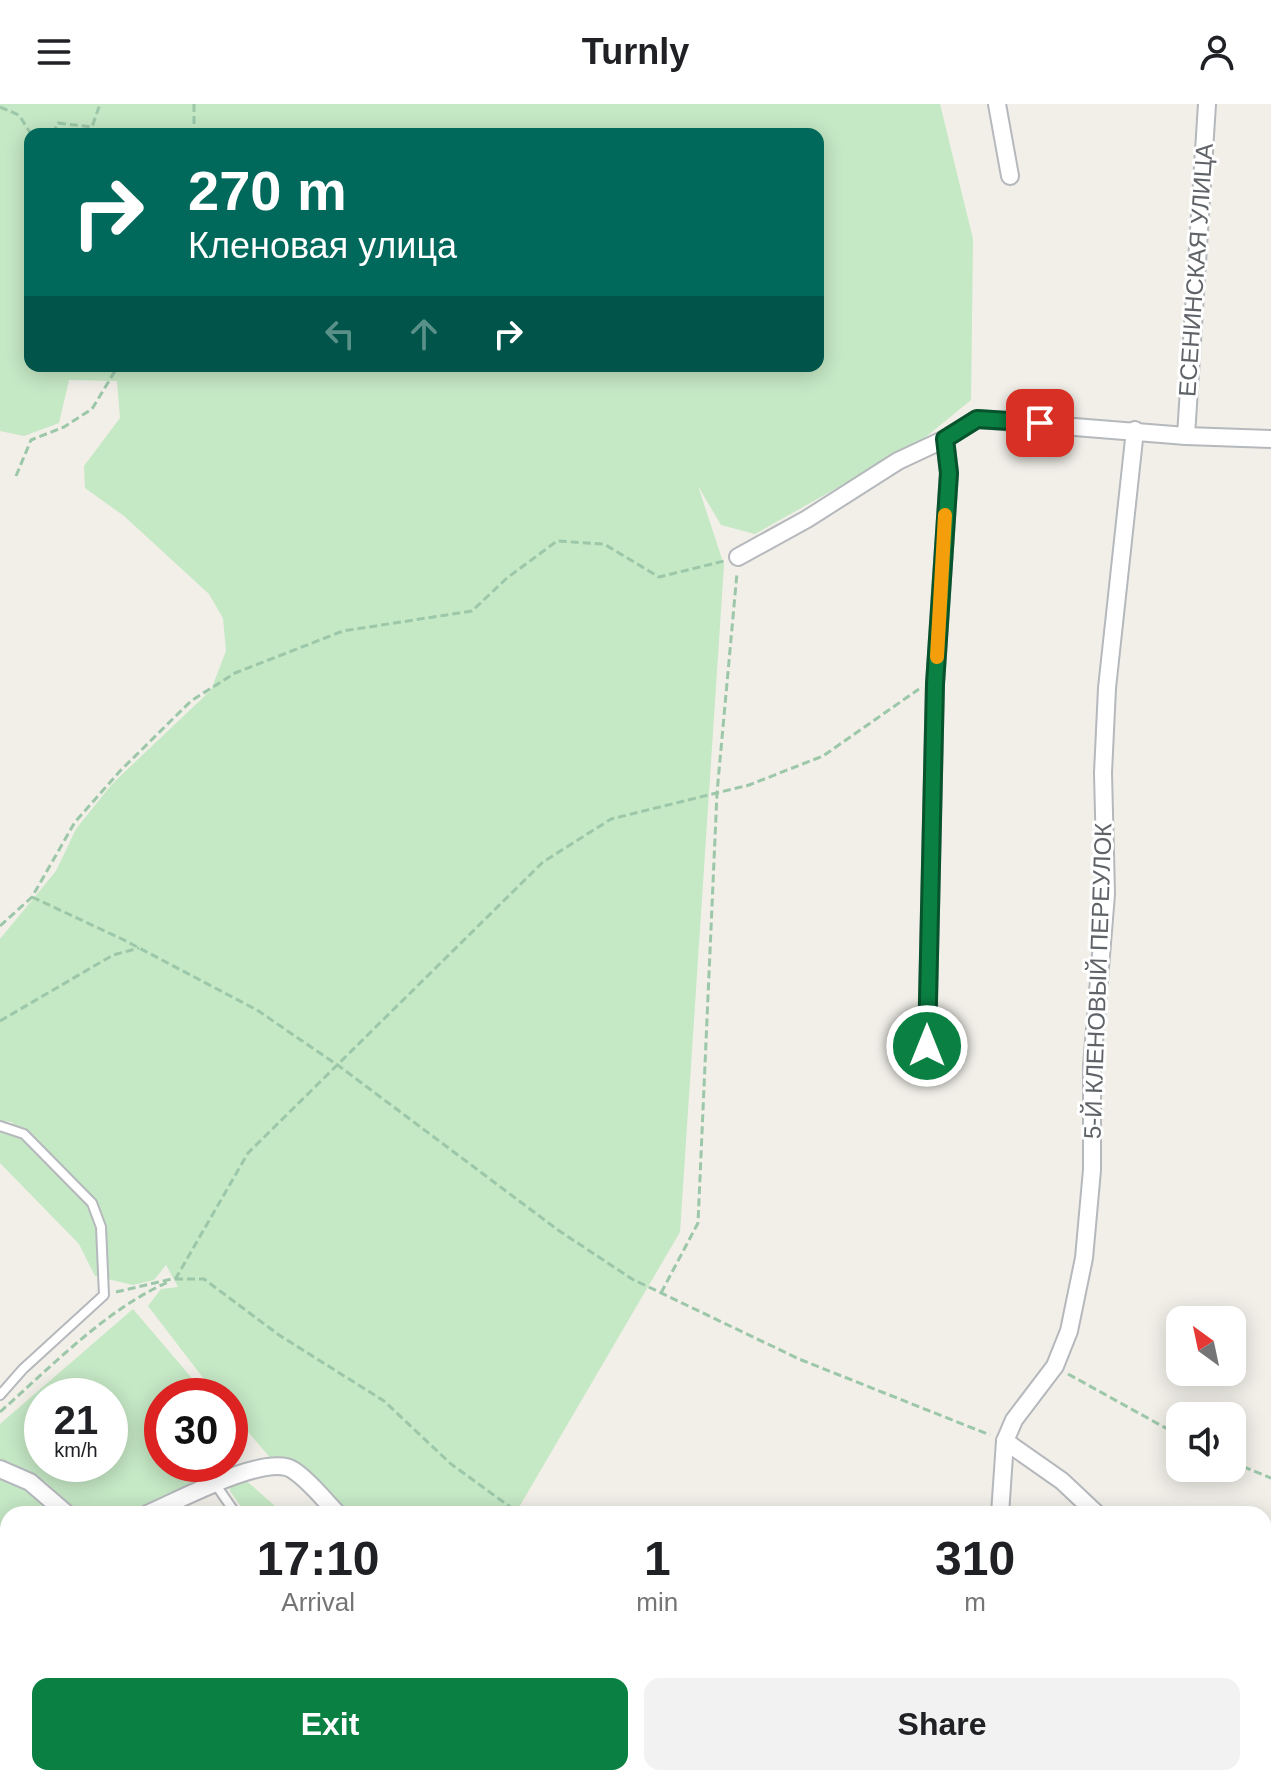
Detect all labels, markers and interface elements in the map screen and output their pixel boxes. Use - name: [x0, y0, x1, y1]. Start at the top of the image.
- icon: menu: [32, 30, 76, 74]
- icon: person: [1195, 30, 1239, 74]
- text: Turnly: [582, 31, 689, 72]
- street label: ЕСЕНИНСКАЯ УЛИЦА: [1173, 142, 1218, 397]
- text: 270 m: [188, 159, 347, 222]
- icon: right: [56, 160, 160, 264]
- text: Кленовая улица: [188, 225, 457, 266]
- icon: left: [318, 312, 362, 356]
- icon: ahead: [402, 312, 446, 356]
- icon: right: [486, 312, 530, 356]
- pin: [1006, 389, 1074, 457]
- icon: arrive: [1018, 401, 1062, 445]
- street label: 5-Й КЛЕНОВЫЙ ПЕРЕУЛОК: [1078, 822, 1117, 1140]
- position arrow: [885, 1004, 969, 1088]
- north arrow: [1166, 1306, 1246, 1386]
- map controls: [1166, 1306, 1246, 1482]
- speed limit sign: 30: [144, 1378, 248, 1482]
- text: 21: [54, 1398, 98, 1442]
- button: sound: [1166, 1402, 1246, 1482]
- text: km/h: [54, 1439, 98, 1461]
- text: 17:10: [257, 1532, 380, 1585]
- text: 1: [644, 1532, 671, 1585]
- text: 310: [935, 1532, 1015, 1585]
- text: Arrival: [281, 1587, 355, 1617]
- text: min: [636, 1587, 678, 1617]
- text: m: [964, 1587, 986, 1617]
- button: Exit: [32, 1678, 628, 1770]
- button: Share: [644, 1678, 1240, 1770]

